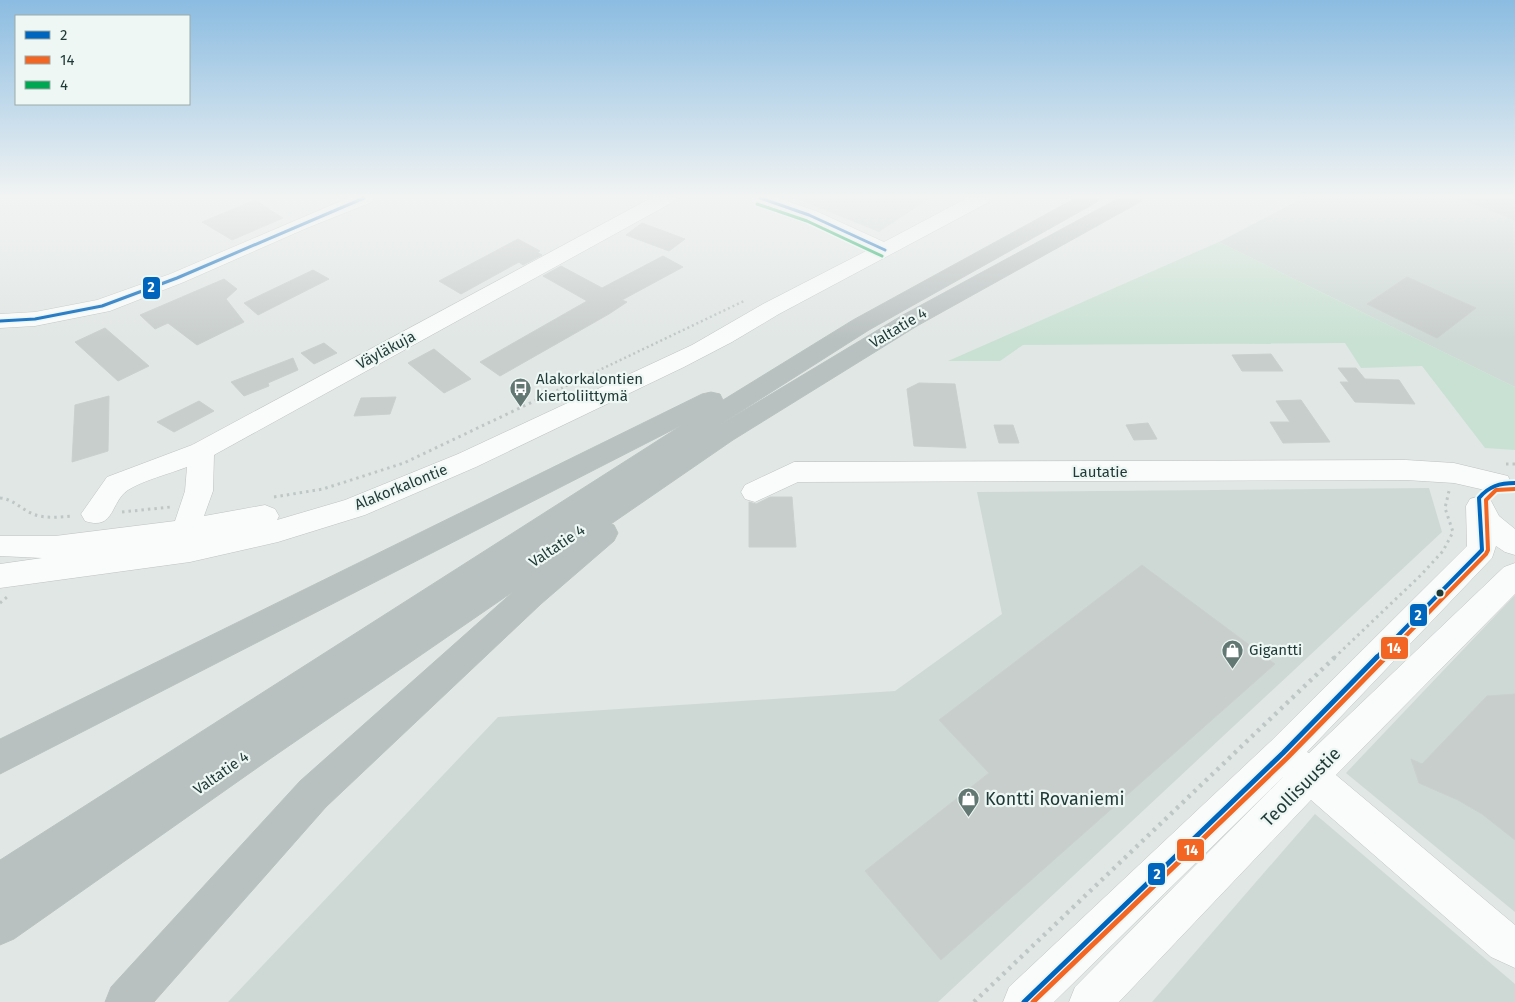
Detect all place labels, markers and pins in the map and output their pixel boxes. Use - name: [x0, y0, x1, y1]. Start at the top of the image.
- place label: Alakorkalontien kiertoliittymä: [536, 370, 643, 405]
- bus stop icon: Alakorkalontien kiertoliittymä: [508, 376, 532, 407]
- unlabelled marker: [1435, 588, 1445, 598]
- shop icon: Gigantti: [1221, 638, 1245, 669]
- place label: Gigantti: [1249, 641, 1302, 659]
- shop icon: Kontti Rovaniemi: [957, 787, 981, 818]
- place label: Kontti Rovaniemi: [985, 788, 1125, 810]

